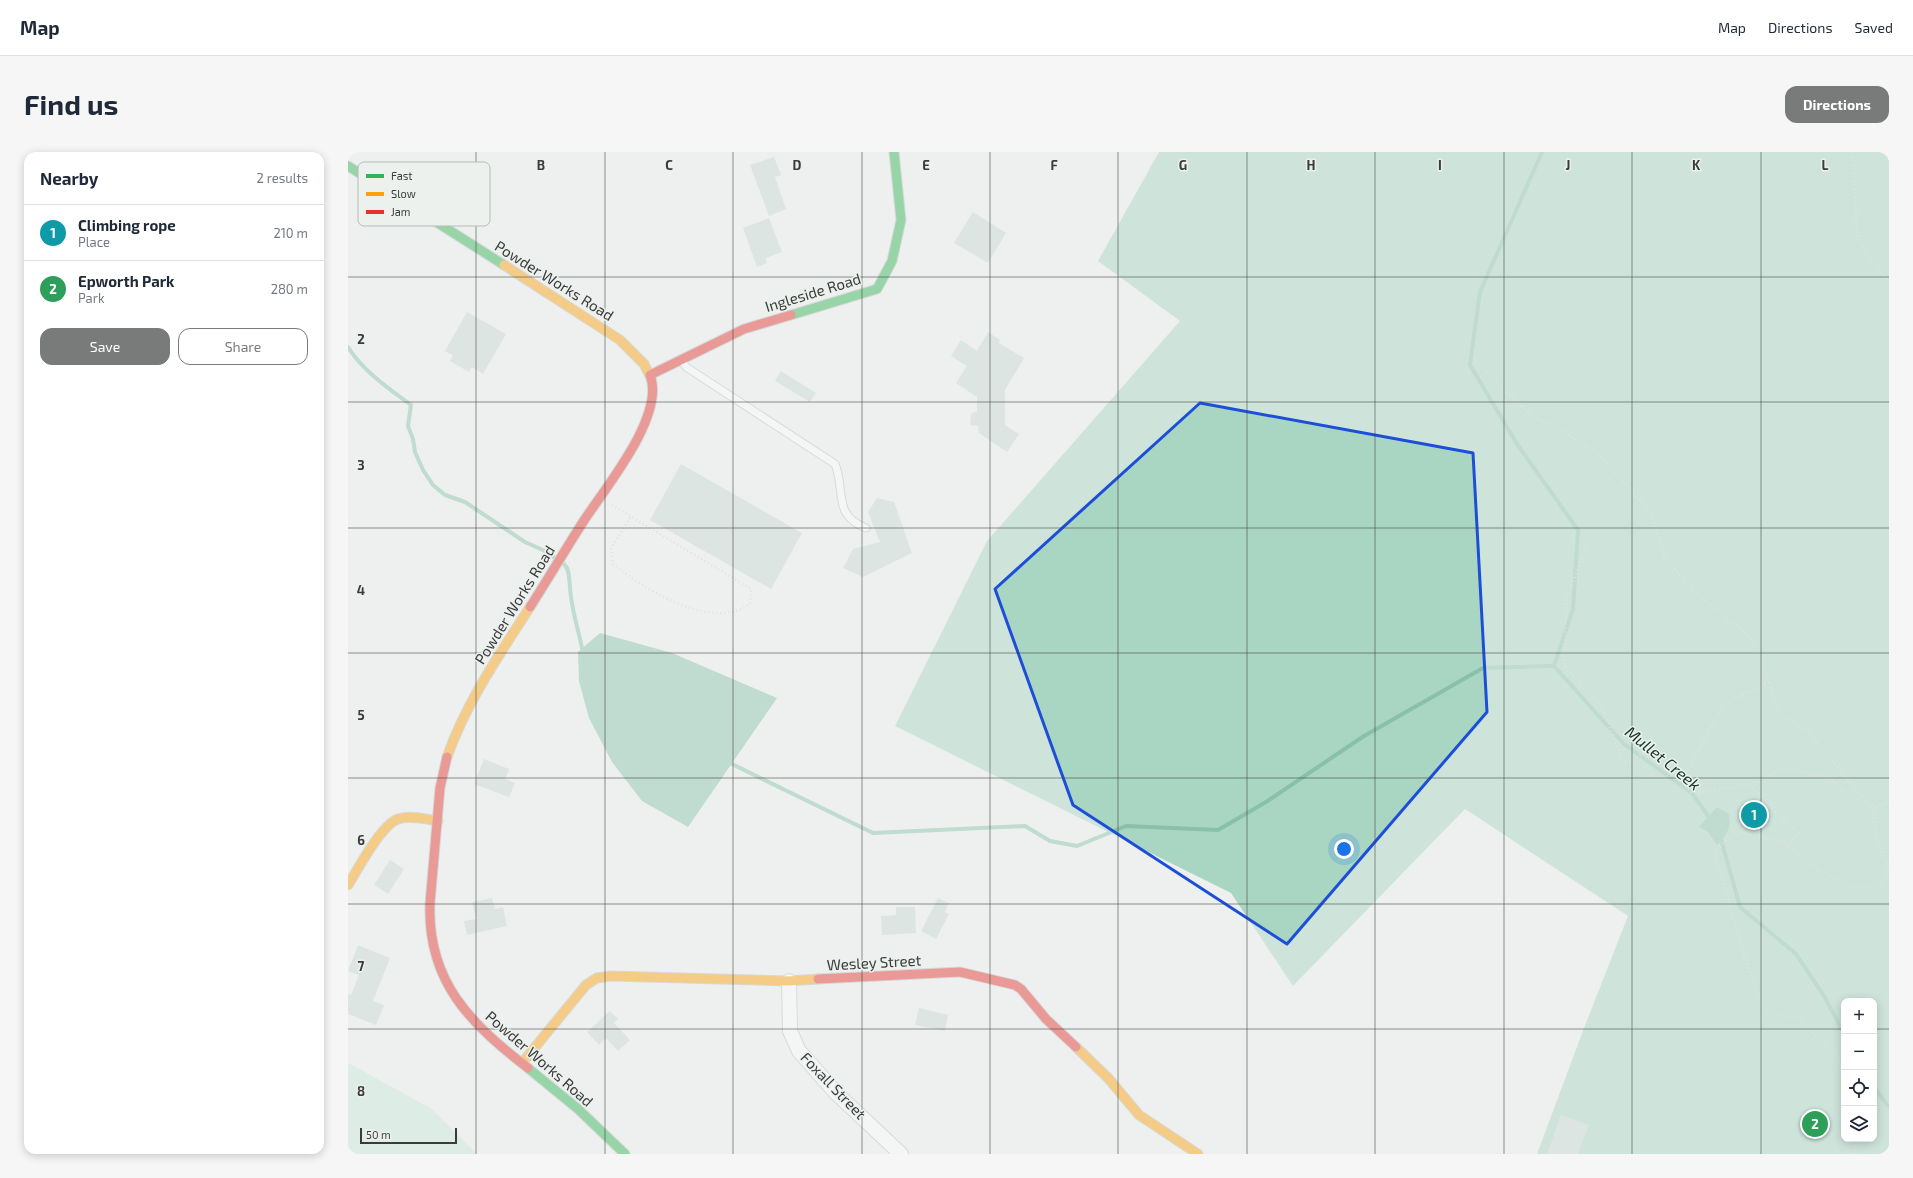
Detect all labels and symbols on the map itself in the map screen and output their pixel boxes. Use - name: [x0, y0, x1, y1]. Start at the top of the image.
- text: B: [537, 157, 545, 173]
- text: C: [665, 157, 673, 173]
- text: D: [793, 157, 802, 173]
- text: E: [922, 157, 930, 173]
- text: F: [1050, 157, 1058, 173]
- text: G: [1179, 157, 1187, 173]
- text: H: [1307, 157, 1316, 173]
- text: I: [1438, 157, 1442, 173]
- text: J: [1566, 157, 1570, 173]
- text: K: [1692, 157, 1701, 173]
- text: L: [1822, 157, 1829, 173]
- legend: [358, 162, 490, 226]
- text: Fast: [391, 169, 413, 182]
- text: Slow: [391, 187, 416, 200]
- text: Jam: [391, 205, 410, 218]
- street label: Powder Works Road: [492, 236, 617, 324]
- street label: Ingleside Road: [763, 269, 863, 315]
- text: 2: [357, 331, 365, 347]
- text: 3: [357, 457, 365, 473]
- street label: Powder Works Road: [470, 542, 558, 667]
- text: 4: [357, 582, 365, 598]
- text: 5: [357, 707, 365, 723]
- water label: Mullet Creek: [1622, 721, 1705, 794]
- pin: 1: [1741, 800, 1767, 830]
- text: 6: [357, 832, 365, 848]
- your location: [1334, 839, 1354, 859]
- street label: Wesley Street: [826, 951, 922, 973]
- text: 7: [358, 958, 365, 974]
- street label: Powder Works Road: [482, 1007, 597, 1110]
- street label: Foxall Street: [797, 1048, 870, 1123]
- text: 8: [357, 1083, 365, 1099]
- pin: 2: [1802, 1109, 1828, 1139]
- scale bar: [360, 1126, 457, 1145]

